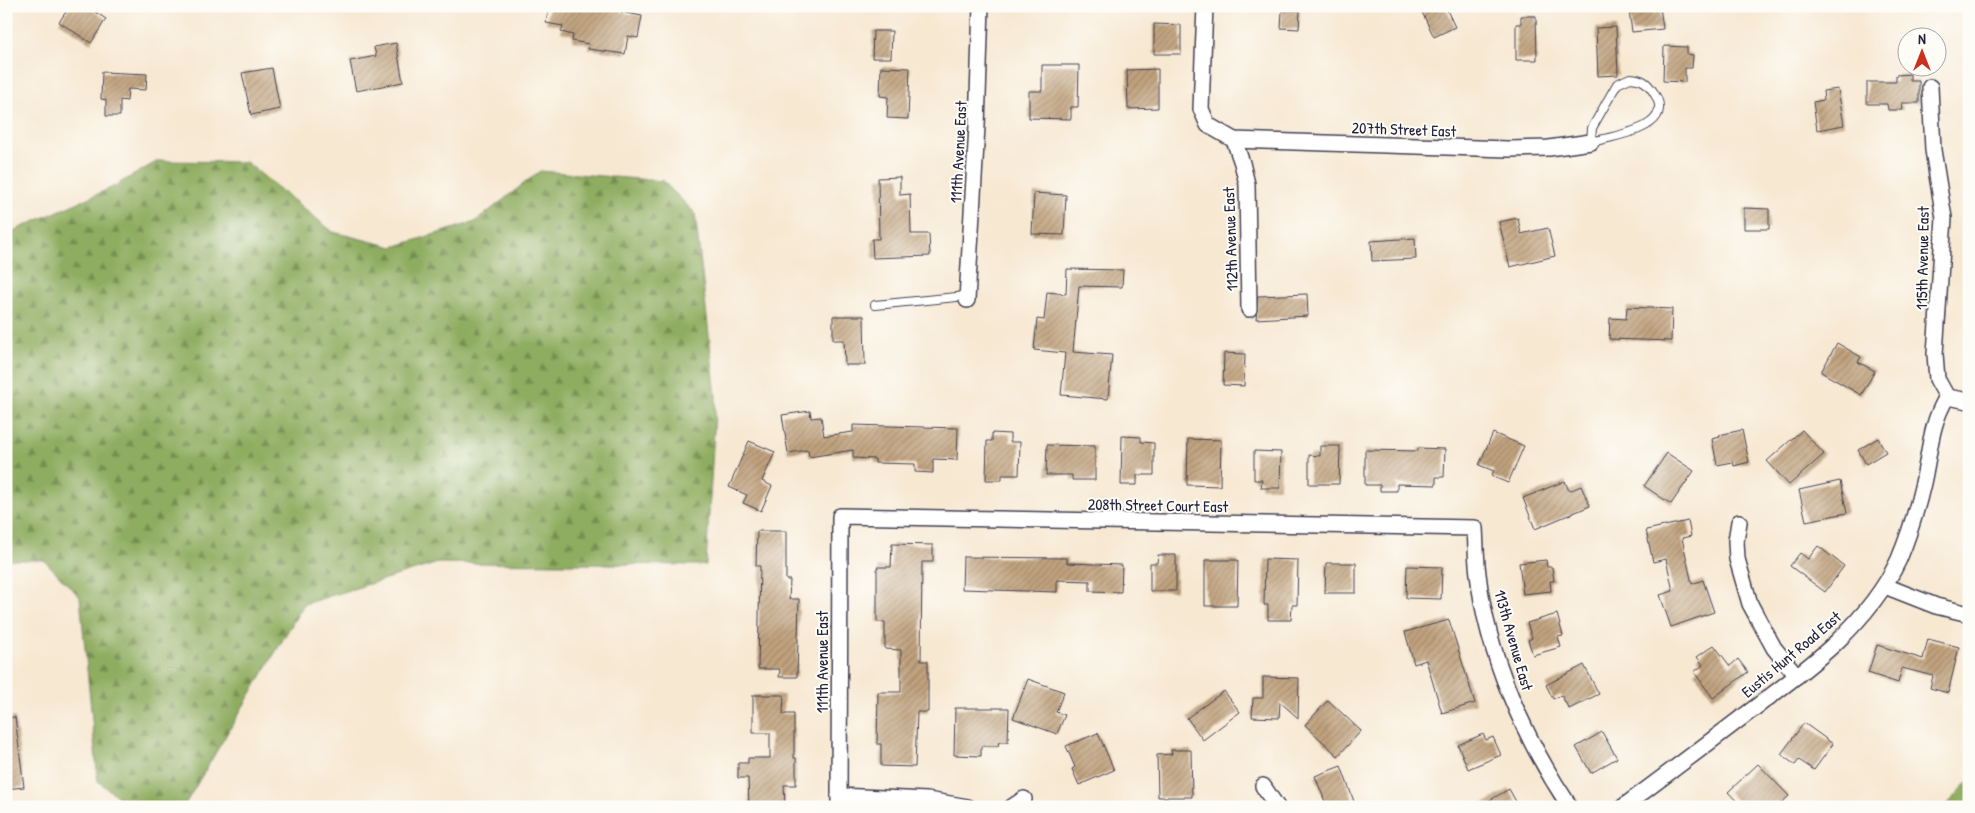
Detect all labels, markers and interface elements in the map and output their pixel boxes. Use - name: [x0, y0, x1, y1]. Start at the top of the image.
- north arrow: [1898, 28, 1948, 78]
- text: N: [1918, 29, 1926, 48]
- street label: 111th Avenue East: [944, 100, 972, 204]
- street label: 207th Street East: [1351, 116, 1457, 142]
- street label: 112th Avenue East: [1217, 186, 1243, 291]
- street label: 115th Avenue East: [1910, 206, 1934, 310]
- street label: 208th Street Court East: [1088, 493, 1229, 517]
- street label: 113th Avenue East: [1489, 587, 1539, 693]
- street label: Eustis Hunt Road East: [1737, 605, 1846, 702]
- street label: 111th Avenue East: [811, 610, 833, 713]

